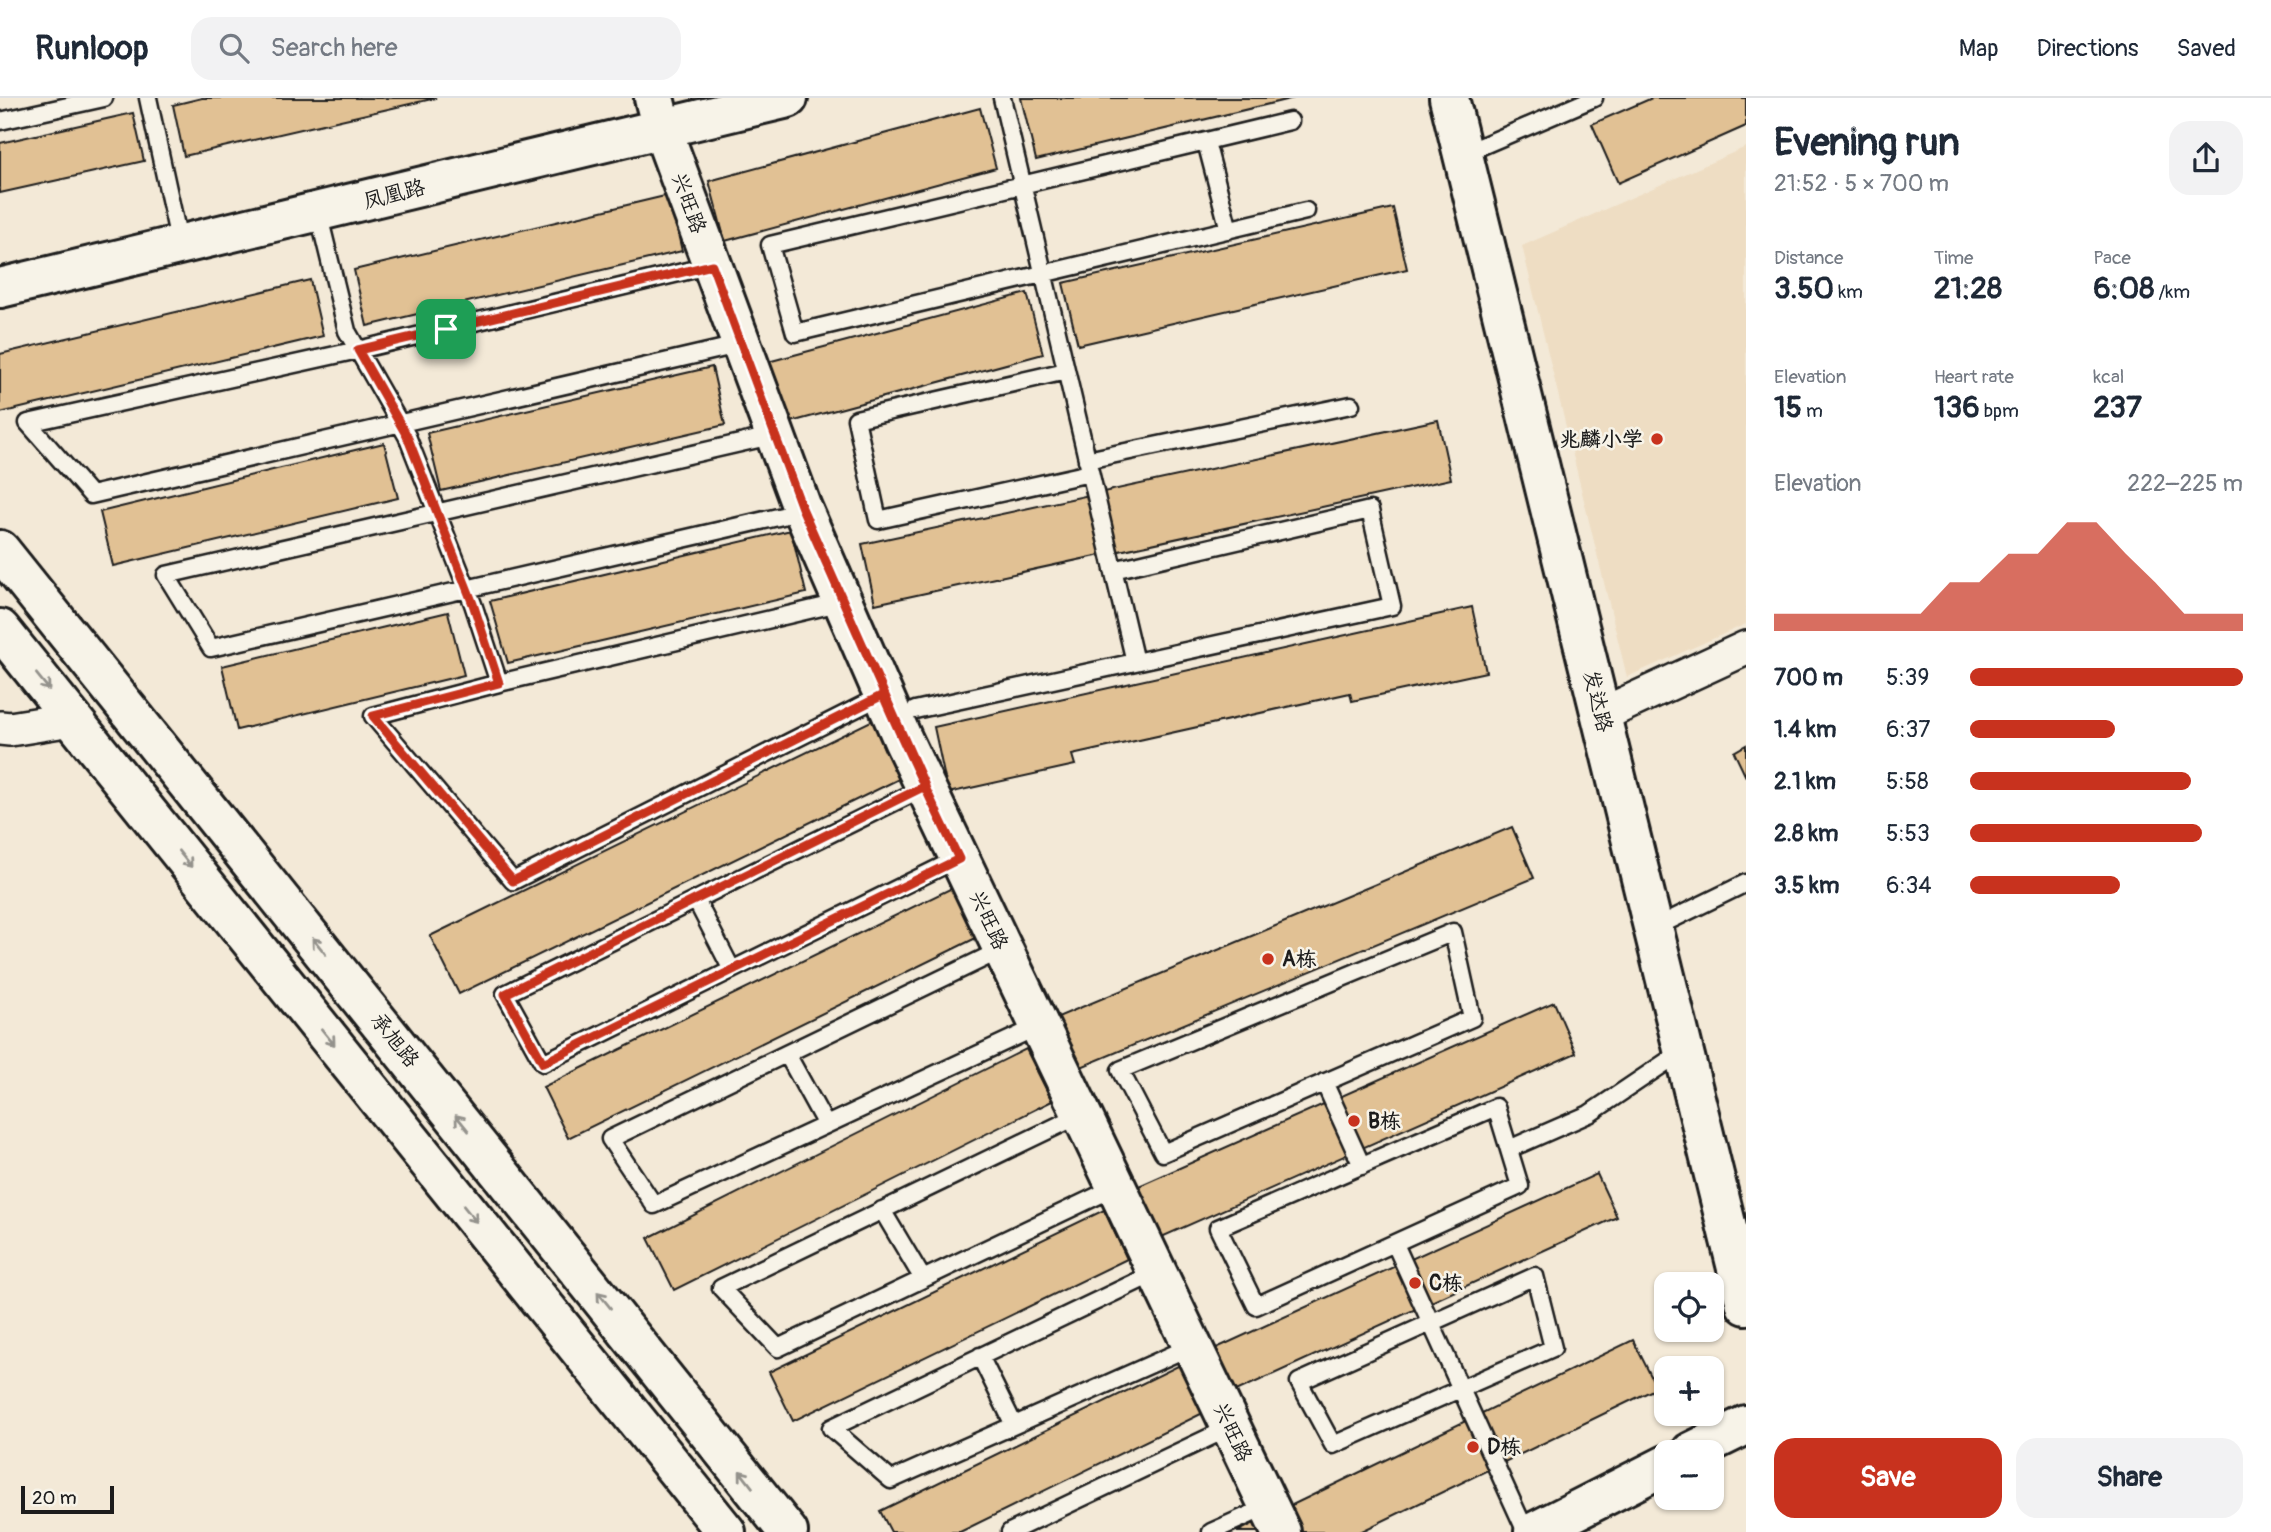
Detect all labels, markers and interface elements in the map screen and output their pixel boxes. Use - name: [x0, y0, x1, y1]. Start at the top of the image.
- search box: [191, 17, 681, 80]
- text: Runloop: [35, 28, 149, 69]
- icon: search: [215, 29, 253, 67]
- text: Search here: [271, 32, 398, 64]
- text: Map: [1959, 34, 1999, 63]
- text: Directions: [2037, 34, 2138, 63]
- text: Saved: [2176, 34, 2236, 63]
- text: Evening run: [1774, 119, 1960, 167]
- button: share: [2169, 121, 2243, 195]
- street label: 兴旺路: [665, 169, 712, 237]
- text: 21:52 · 5 × 700 m: [1774, 169, 1949, 198]
- street label: 凤凰路: [360, 174, 428, 215]
- text: Distance: [1774, 246, 1843, 270]
- text: Time: [1934, 246, 1973, 270]
- text: Pace: [2093, 246, 2131, 270]
- text: 3.50: [1774, 270, 1834, 307]
- text: 21:28: [1934, 270, 2002, 307]
- text: 6:08: [2093, 270, 2154, 307]
- text: km: [1834, 280, 1863, 304]
- text: /km: [2154, 280, 2190, 304]
- pin: [416, 299, 476, 359]
- icon: arrive: [427, 310, 465, 348]
- text: Elevation: [1774, 365, 1846, 389]
- text: Heart rate: [1934, 365, 2014, 389]
- text: kcal: [2093, 365, 2124, 389]
- text: 15: [1774, 389, 1802, 426]
- text: 136: [1934, 389, 1980, 426]
- text: 237: [2093, 389, 2142, 426]
- text: m: [1802, 399, 1823, 423]
- text: bpm: [1980, 399, 2019, 423]
- place label: 兆麟小学: [1559, 426, 1643, 453]
- marker: 兆麟小学: [1649, 431, 1665, 447]
- text: Elevation: [1774, 469, 1862, 498]
- text: 222–225 m: [2127, 469, 2243, 498]
- text: 700 m: [1774, 663, 1843, 692]
- text: 5:39: [1886, 663, 1929, 692]
- street label: 发达路: [1577, 667, 1618, 735]
- one-way arrow: [35, 672, 50, 691]
- text: 1.4 km: [1774, 715, 1836, 744]
- text: 6:37: [1886, 715, 1931, 744]
- text: 2.1 km: [1774, 767, 1836, 796]
- text: 5:58: [1886, 767, 1929, 796]
- text: 2.8 km: [1774, 819, 1839, 848]
- text: 5:53: [1886, 819, 1930, 848]
- one-way arrow: [178, 850, 193, 868]
- text: 3.5 km: [1774, 871, 1839, 900]
- text: 6:34: [1886, 871, 1932, 900]
- street label: 兴旺路: [963, 886, 1014, 954]
- one-way arrow: [311, 937, 327, 955]
- place label: A栋: [1282, 946, 1317, 973]
- marker: A栋: [1260, 951, 1276, 967]
- street label: 承旭路: [364, 1007, 425, 1073]
- one-way arrow: [320, 1027, 335, 1045]
- place label: B栋: [1368, 1108, 1401, 1135]
- marker: B栋: [1346, 1113, 1362, 1129]
- one-way arrow: [454, 1115, 469, 1133]
- one-way arrow: [463, 1204, 478, 1222]
- place label: C栋: [1429, 1270, 1463, 1297]
- map controls: [1654, 1272, 1724, 1510]
- button: locate: [1654, 1272, 1724, 1342]
- marker: C栋: [1407, 1275, 1423, 1291]
- one-way arrow: [597, 1292, 612, 1310]
- button: +: [1654, 1356, 1724, 1426]
- street label: 兴旺路: [1207, 1398, 1258, 1466]
- place label: D栋: [1487, 1434, 1521, 1461]
- button: Save: [1774, 1438, 2002, 1518]
- button: Share: [2016, 1438, 2243, 1518]
- marker: D栋: [1465, 1439, 1481, 1455]
- button: −: [1654, 1440, 1724, 1510]
- one-way arrow: [738, 1470, 753, 1488]
- scale bar: [21, 1483, 114, 1515]
- text: 20 m: [32, 1486, 77, 1510]

